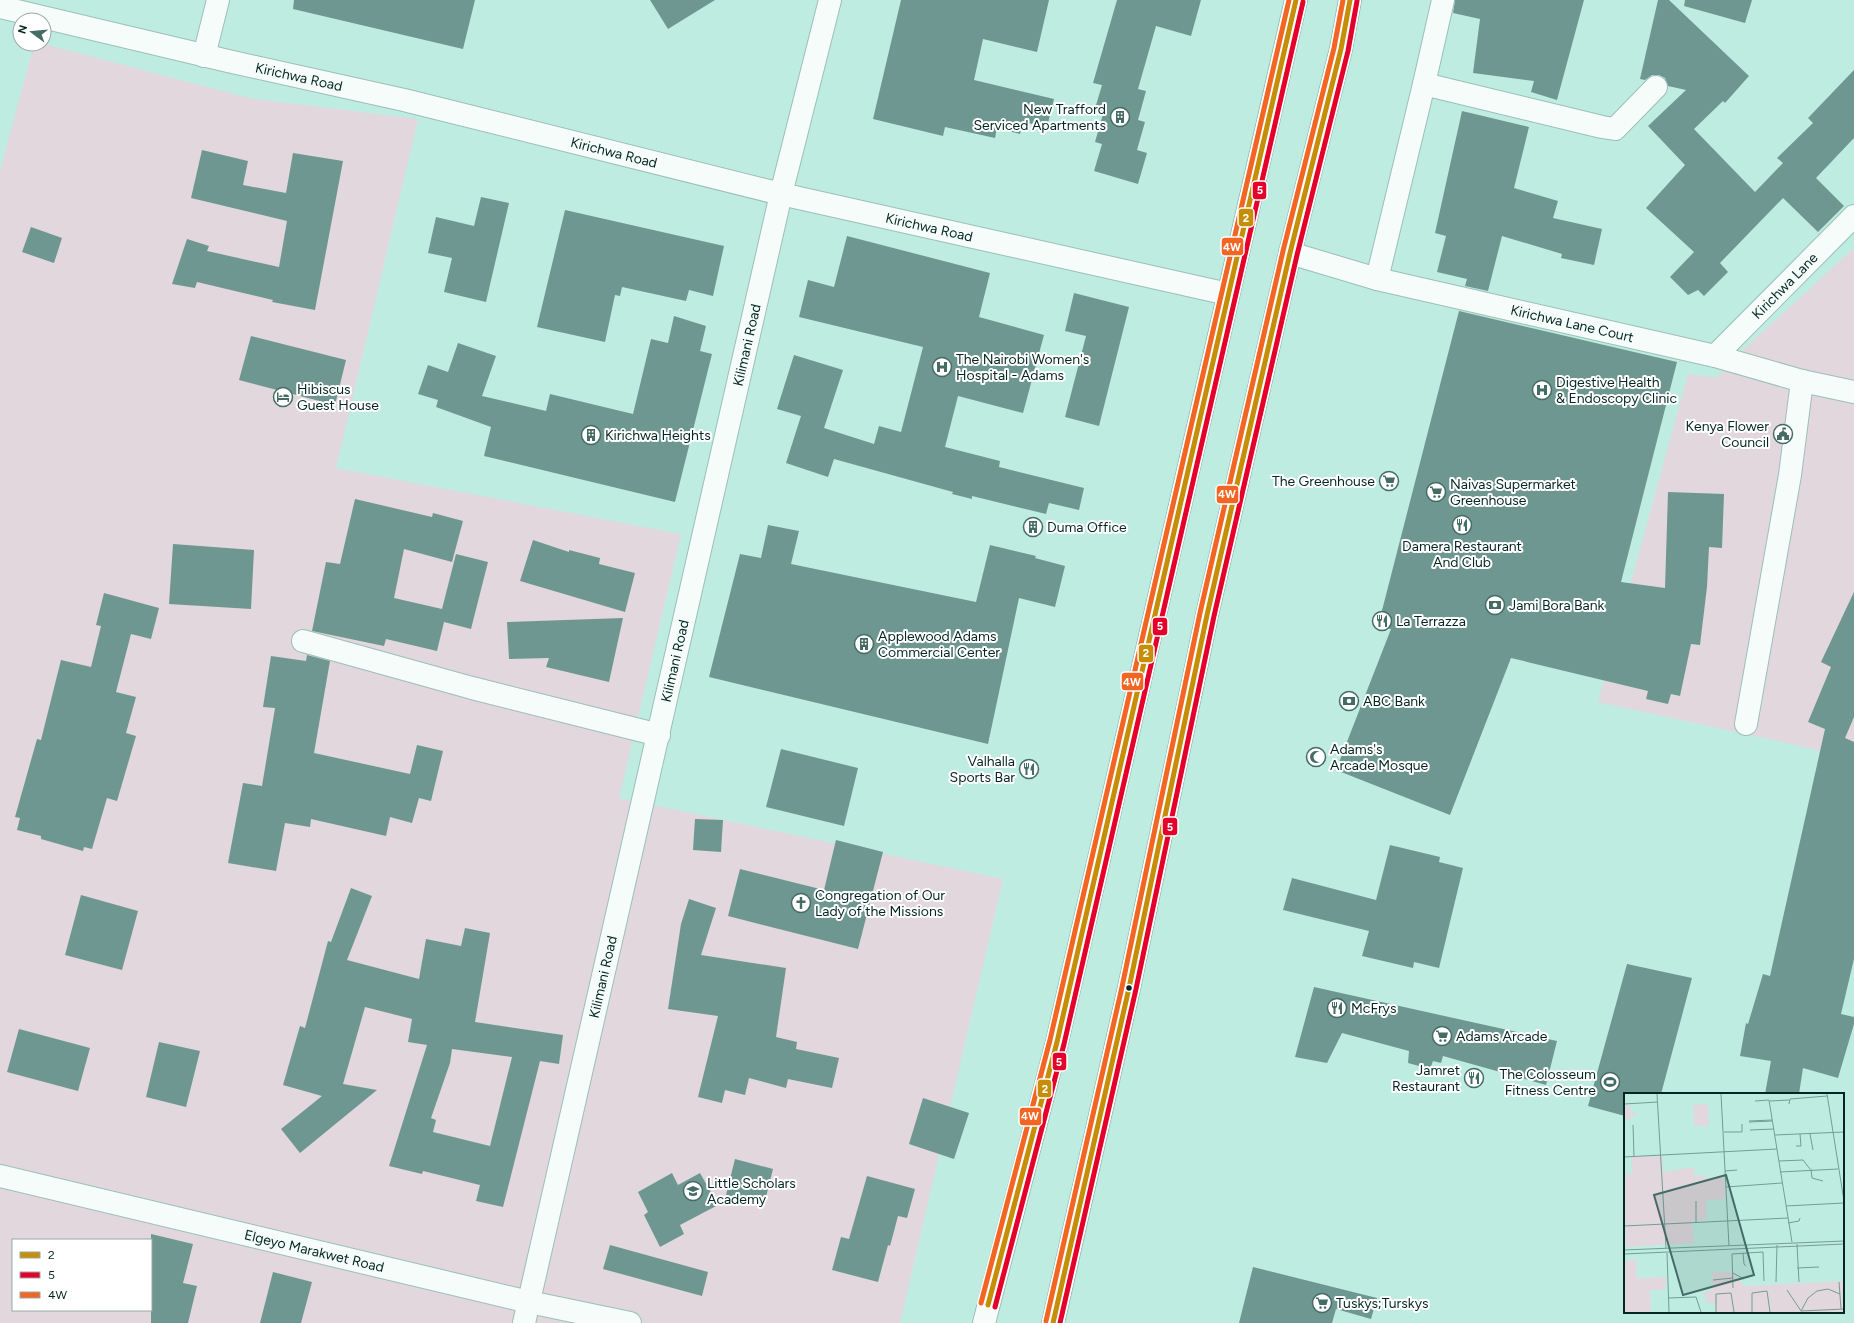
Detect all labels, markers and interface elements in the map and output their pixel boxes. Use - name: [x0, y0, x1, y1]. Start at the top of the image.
- north arrow: [12, 12, 52, 52]
- text: N: [15, 23, 30, 35]
- street label: Kirichwa Road: [254, 59, 344, 95]
- place label: New Trafford Serviced Apartments: [974, 101, 1106, 134]
- building icon: New Trafford Serviced Apartments: [1109, 106, 1131, 128]
- street label: Kirichwa Road: [569, 134, 659, 172]
- line badge: 5: [1252, 181, 1267, 200]
- text: 5: [1257, 184, 1263, 197]
- line badge: 2: [1238, 208, 1254, 227]
- street label: Kirichwa Road: [884, 210, 974, 246]
- text: 2: [1243, 212, 1249, 225]
- line badge: 4W: [1221, 237, 1244, 256]
- text: 4W: [1223, 241, 1241, 254]
- street label: Kirichwa Lane: [1749, 249, 1822, 323]
- street label: Kilimani Road: [730, 302, 765, 388]
- street label: Kirichwa Lane Court: [1509, 302, 1635, 346]
- place label: The Nairobi Women's Hospital - Adams: [956, 351, 1089, 384]
- hospital icon: The Nairobi Women's Hospital - Adams: [931, 356, 953, 378]
- place label: Digestive Health & Endoscopy Clinic: [1556, 374, 1678, 407]
- hospital icon: Digestive Health & Endoscopy Clinic: [1531, 379, 1553, 401]
- place label: Hibiscus Guest House: [297, 381, 379, 414]
- hotel icon: Hibiscus Guest House: [272, 386, 294, 408]
- place label: Kenya Flower Council: [1686, 418, 1769, 451]
- public building icon: Kenya Flower Council: [1772, 423, 1794, 445]
- building icon: Kirichwa Heights: [580, 424, 602, 446]
- place label: Kirichwa Heights: [605, 427, 711, 444]
- supermarket icon: The Greenhouse: [1378, 470, 1400, 492]
- place label: The Greenhouse: [1272, 473, 1375, 490]
- place label: Naivas Supermarket Greenhouse: [1450, 476, 1576, 509]
- supermarket icon: Naivas Supermarket Greenhouse: [1425, 481, 1447, 503]
- line badge: 4W: [1216, 485, 1239, 504]
- text: 4W: [1218, 488, 1236, 501]
- restaurant icon: Damera Restaurant And Club: [1451, 514, 1473, 536]
- building icon: Duma Office: [1022, 516, 1044, 538]
- place label: Duma Office: [1047, 519, 1127, 536]
- place label: Damera Restaurant And Club: [1402, 538, 1522, 571]
- bank icon: Jami Bora Bank: [1484, 594, 1506, 616]
- place label: Jami Bora Bank: [1509, 597, 1604, 614]
- restaurant icon: La Terrazza: [1371, 610, 1393, 632]
- place label: La Terrazza: [1396, 613, 1466, 630]
- line badge: 5: [1152, 617, 1168, 636]
- street label: Kilimani Road: [658, 618, 693, 704]
- text: 5: [1157, 620, 1163, 633]
- place label: Applewood Adams Commercial Center: [878, 628, 1000, 661]
- building icon: Applewood Adams Commercial Center: [853, 633, 875, 655]
- line badge: 2: [1138, 644, 1154, 663]
- text: 2: [1143, 647, 1149, 660]
- line badge: 4W: [1121, 672, 1144, 691]
- text: 4W: [1123, 676, 1141, 689]
- bank icon: ABC Bank: [1338, 690, 1360, 712]
- place label: ABC Bank: [1363, 693, 1425, 710]
- place label: Adams's Arcade Mosque: [1330, 741, 1429, 774]
- mosque icon: Adams's Arcade Mosque: [1305, 746, 1327, 768]
- place label: Valhalla Sports Bar: [950, 753, 1015, 786]
- restaurant icon: Valhalla Sports Bar: [1018, 758, 1040, 780]
- line badge: 5: [1162, 817, 1178, 836]
- text: 5: [1167, 821, 1173, 834]
- place label: Congregation of Our Lady of the Missions: [815, 887, 945, 920]
- church icon: Congregation of Our Lady of the Missions: [790, 892, 812, 914]
- street label: Kilimani Road: [586, 934, 621, 1020]
- unlabelled marker: [1124, 983, 1134, 993]
- restaurant icon: McFrys: [1326, 997, 1348, 1019]
- place label: McFrys: [1351, 1000, 1397, 1017]
- supermarket icon: Adams Arcade: [1431, 1025, 1453, 1047]
- place label: Adams Arcade: [1456, 1028, 1548, 1045]
- line badge: 5: [1052, 1052, 1067, 1071]
- text: 5: [1056, 1056, 1062, 1069]
- place label: Jamret Restaurant: [1392, 1062, 1460, 1095]
- place label: The Colosseum Fitness Centre: [1500, 1066, 1596, 1099]
- restaurant icon: Jamret Restaurant: [1463, 1067, 1485, 1089]
- sports icon: The Colosseum Fitness Centre: [1599, 1071, 1621, 1093]
- line badge: 2: [1037, 1079, 1052, 1098]
- text: 2: [1042, 1083, 1048, 1096]
- inset map: [1624, 1093, 1844, 1313]
- line badge: 4W: [1019, 1107, 1042, 1126]
- text: 4W: [1021, 1110, 1039, 1123]
- place label: Little Scholars Academy: [707, 1175, 796, 1208]
- school or university icon: Little Scholars Academy: [682, 1180, 704, 1202]
- street label: Elgeyo Marakwet Road: [243, 1226, 386, 1276]
- legend: [12, 1239, 152, 1311]
- text: 2: [48, 1248, 55, 1262]
- text: 5: [48, 1268, 55, 1282]
- text: 4W: [48, 1288, 67, 1302]
- supermarket icon: Tuskys;Turskys: [1311, 1292, 1333, 1314]
- place label: Tuskys;Turskys: [1336, 1295, 1429, 1312]

